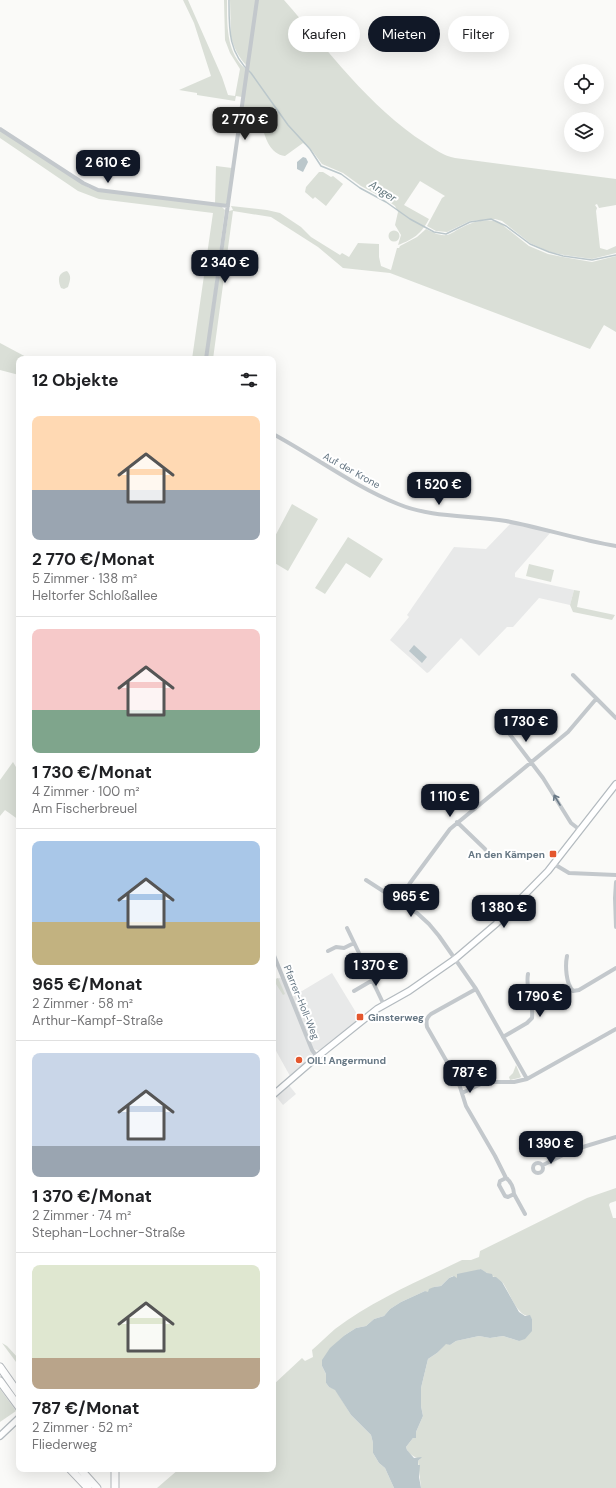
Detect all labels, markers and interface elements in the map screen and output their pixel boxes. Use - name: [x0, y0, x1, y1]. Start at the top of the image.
- chip: Kaufen: [288, 16, 360, 52]
- chip: Mieten: [368, 16, 440, 52]
- chip: Filter: [448, 16, 509, 52]
- map controls: [564, 64, 604, 152]
- button: locate: [564, 64, 604, 104]
- pin: 2 770 €: [208, 107, 282, 141]
- text: 2 770 €: [222, 111, 268, 128]
- button: layers: [564, 112, 604, 152]
- pin: 2 610 €: [71, 150, 145, 184]
- text: 2 610 €: [85, 154, 131, 171]
- water label: Anger: [366, 176, 400, 205]
- pin: 2 340 €: [188, 250, 262, 284]
- text: 2 340 €: [200, 254, 250, 271]
- text: 12 Objekte: [32, 369, 119, 391]
- icon: filters: [238, 369, 260, 391]
- icon: home: [110, 442, 182, 514]
- street label: Auf der Krone: [321, 449, 383, 492]
- pin: 1 520 €: [402, 472, 476, 506]
- text: 1 520 €: [416, 476, 462, 493]
- text: 2 770 €/Monat: [32, 548, 155, 570]
- text: 5 Zimmer · 138 m²: [32, 570, 137, 587]
- text: Heltorfer Schloßallee: [32, 587, 158, 604]
- icon: home: [110, 655, 182, 727]
- pin: 1 730 €: [489, 709, 563, 743]
- text: 1 730 €: [504, 713, 548, 730]
- text: 1 730 €/Monat: [32, 761, 152, 783]
- text: 4 Zimmer · 100 m²: [32, 783, 140, 800]
- pin: 1 110 €: [413, 784, 487, 818]
- text: 1 110 €: [430, 788, 470, 805]
- one-way arrow: [552, 794, 560, 806]
- text: Am Fischerbreuel: [32, 800, 137, 817]
- place label: An den Kämpen: [468, 848, 545, 861]
- marker: An den Kämpen: [548, 849, 558, 859]
- icon: home: [110, 867, 182, 939]
- pin: 965 €: [383, 884, 439, 918]
- text: 965 €: [392, 888, 430, 905]
- pin: 1 380 €: [467, 895, 541, 929]
- text: 1 380 €: [481, 899, 527, 916]
- pin: 1 370 €: [339, 953, 413, 987]
- text: 1 370 €: [354, 957, 398, 974]
- street label: Pfarrer-Holl-Weg: [281, 963, 323, 1042]
- text: 965 €/Monat: [32, 973, 142, 995]
- pin: 1 790 €: [503, 984, 577, 1018]
- text: 1 790 €: [517, 988, 563, 1005]
- text: 2 Zimmer · 58 m²: [32, 995, 133, 1012]
- place label: Ginsterweg: [368, 1011, 424, 1024]
- text: Arthur-Kampf-Straße: [32, 1012, 163, 1029]
- marker: Ginsterweg: [355, 1012, 365, 1022]
- place label: OIL! Angermund: [307, 1054, 386, 1067]
- marker: OIL! Angermund: [294, 1055, 304, 1065]
- pin: 787 €: [442, 1060, 498, 1094]
- text: 787 €: [452, 1064, 488, 1081]
- icon: home: [110, 1079, 182, 1151]
- pin: 1 390 €: [514, 1131, 588, 1165]
- text: 1 390 €: [528, 1135, 574, 1152]
- text: 1 370 €/Monat: [32, 1185, 152, 1207]
- text: 2 Zimmer · 74 m²: [32, 1207, 131, 1224]
- text: Stephan-Lochner-Straße: [32, 1224, 185, 1241]
- icon: home: [110, 1291, 182, 1363]
- text: 787 €/Monat: [32, 1397, 139, 1419]
- text: 2 Zimmer · 52 m²: [32, 1419, 132, 1436]
- text: Fliederweg: [32, 1436, 97, 1453]

